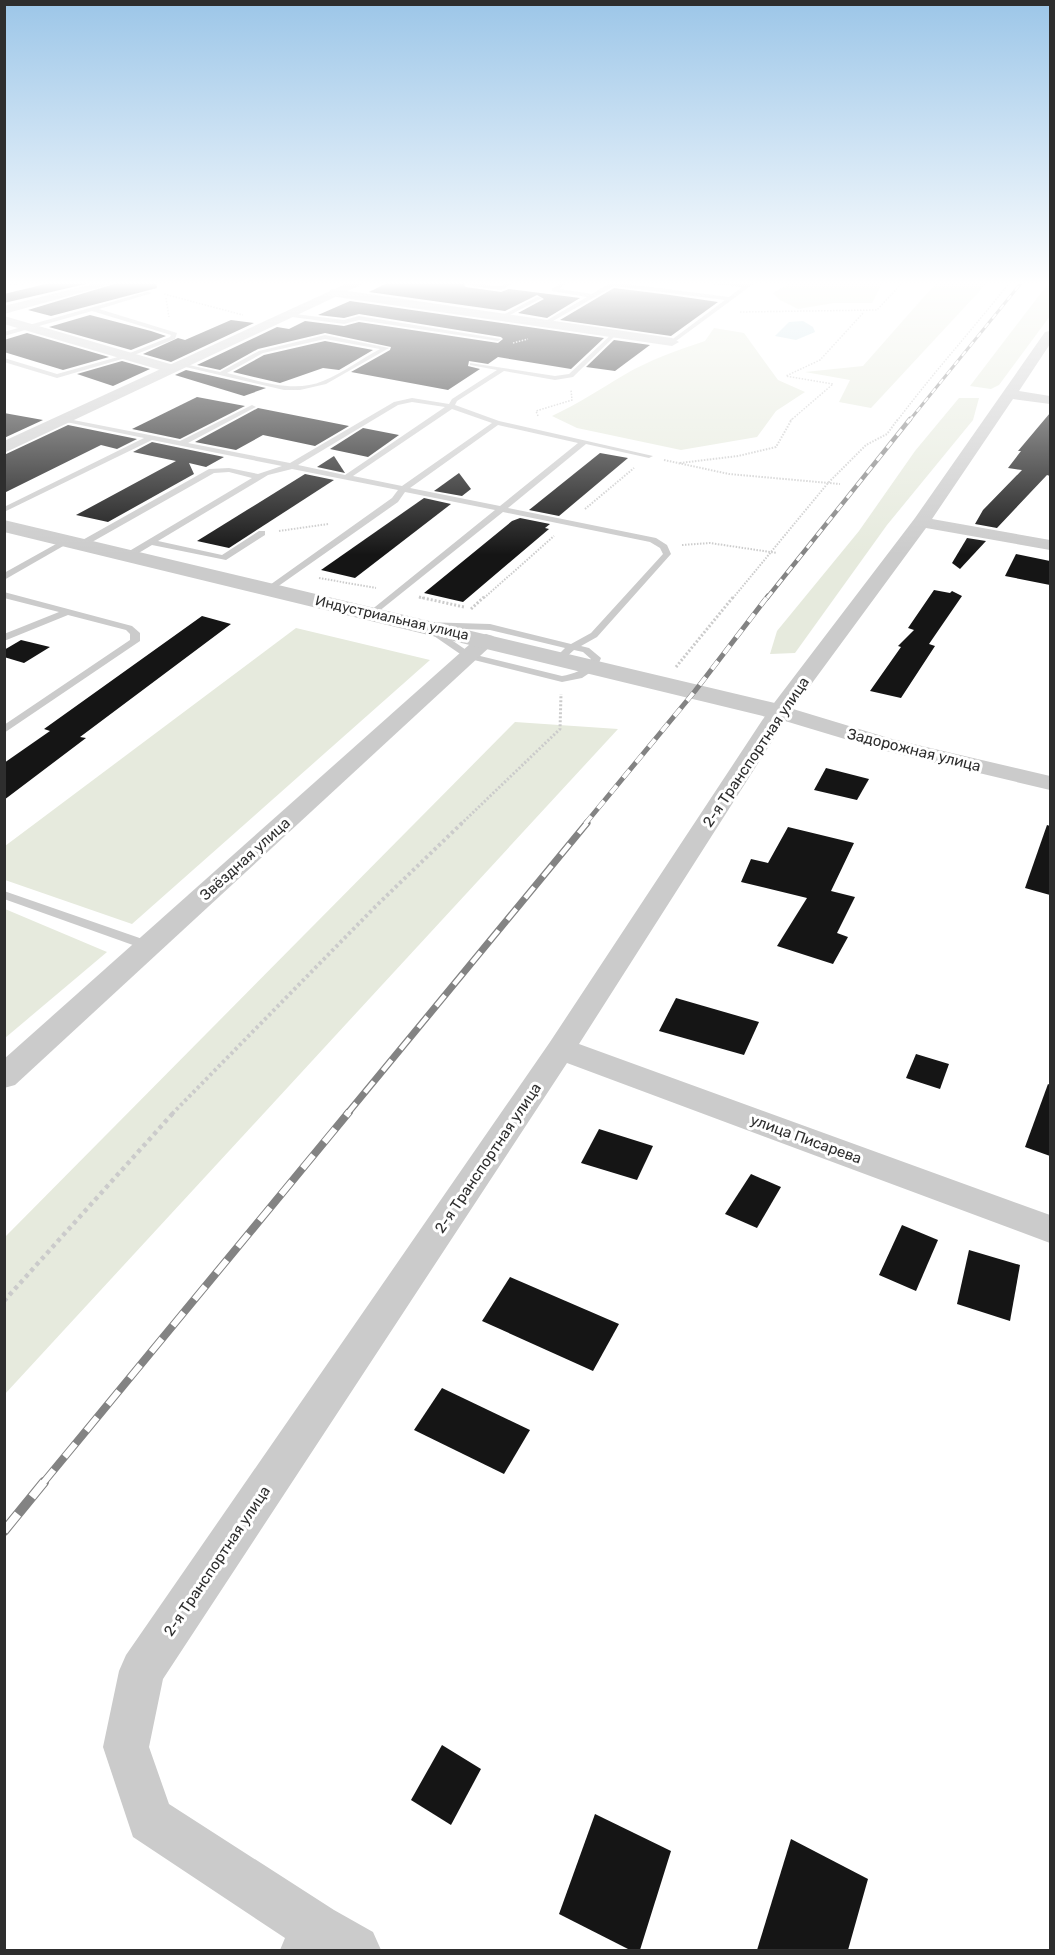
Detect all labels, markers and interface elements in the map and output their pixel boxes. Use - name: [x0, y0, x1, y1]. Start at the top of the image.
- street label: Индустриальная улица: [314, 592, 470, 644]
- street label: 2-я Транспортная улица: [699, 673, 813, 831]
- street label: Задорожная улица: [845, 725, 983, 775]
- street label: Звёздная улица: [196, 814, 294, 904]
- street label: 2-я Транспортная улица: [431, 1079, 545, 1237]
- street label: улица Писарева: [748, 1110, 864, 1168]
- street label: 2-я Транспортная улица: [160, 1482, 274, 1640]

